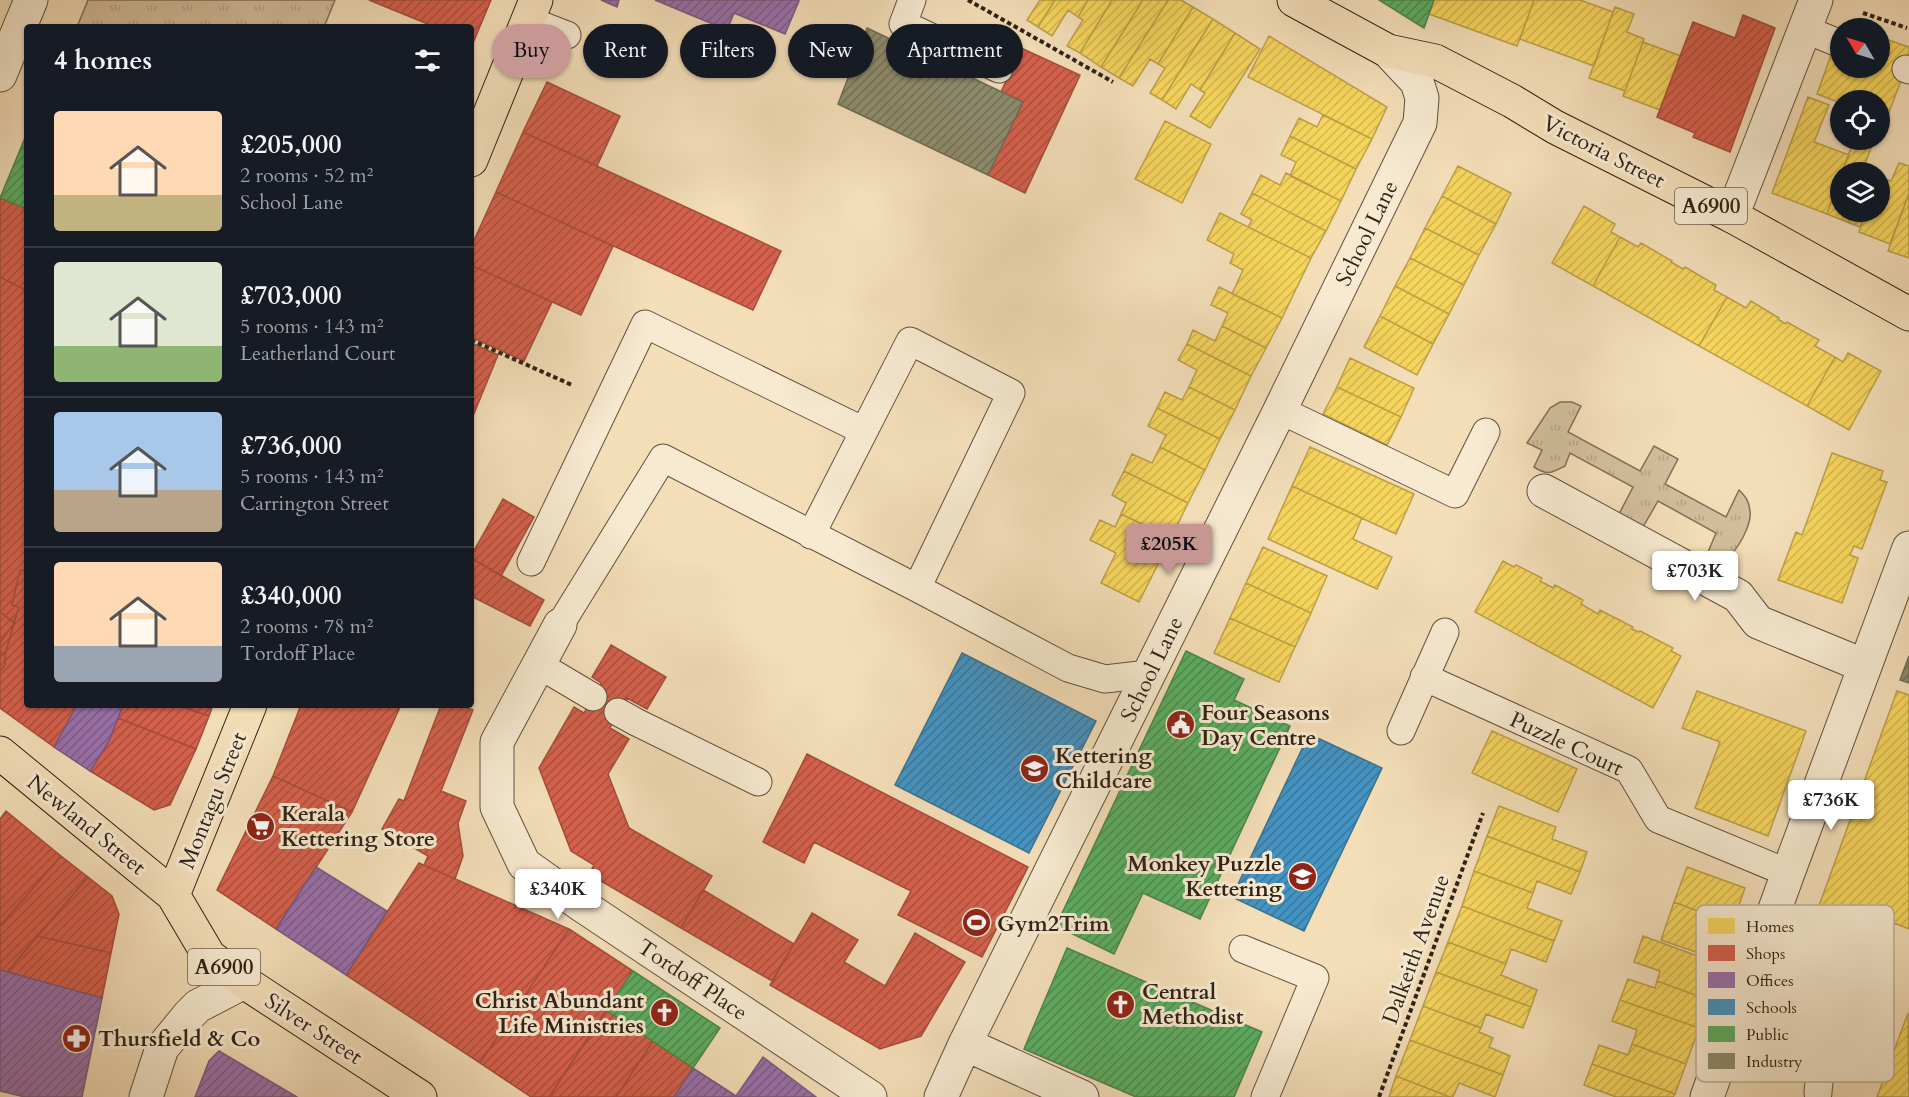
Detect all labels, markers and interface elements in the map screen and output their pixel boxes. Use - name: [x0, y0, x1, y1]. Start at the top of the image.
- north arrow: [1830, 18, 1890, 78]
- map controls: [1830, 18, 1890, 222]
- chip: Buy: [492, 24, 571, 78]
- chip: Rent: [583, 24, 668, 78]
- chip: Filters: [680, 24, 776, 78]
- chip: New: [788, 24, 874, 78]
- chip: Apartment: [886, 24, 1023, 78]
- text: 4 homes: [54, 43, 152, 78]
- icon: filters: [411, 44, 444, 77]
- button: locate: [1830, 90, 1890, 150]
- street label: Victoria Street: [1537, 108, 1670, 196]
- text: £205,000: [240, 127, 342, 162]
- icon: home: [102, 135, 174, 207]
- text: 2 rooms · 52 m²: [240, 162, 373, 189]
- button: layers: [1830, 162, 1890, 222]
- street label: School Lane: [1328, 176, 1405, 291]
- road number: A6900: [1675, 188, 1747, 224]
- text: School Lane: [240, 189, 343, 216]
- text: £703,000: [240, 278, 342, 313]
- icon: home: [102, 286, 174, 358]
- text: 5 rooms · 143 m²: [240, 313, 384, 340]
- text: Leatherland Court: [240, 340, 395, 367]
- text: £736,000: [240, 428, 342, 463]
- icon: home: [102, 436, 174, 508]
- text: 5 rooms · 143 m²: [240, 463, 384, 490]
- text: Carrington Street: [240, 490, 389, 517]
- pin: £205K: [1127, 524, 1211, 575]
- text: £205K: [1140, 530, 1198, 557]
- pin: £703K: [1653, 551, 1737, 602]
- text: £703K: [1666, 557, 1724, 584]
- text: £340,000: [240, 578, 342, 613]
- icon: home: [102, 586, 174, 658]
- street label: School Lane: [1113, 612, 1190, 727]
- text: 2 rooms · 78 m²: [240, 613, 373, 640]
- text: Tordoff Place: [240, 640, 355, 667]
- place label: Four Seasons Day Centre: [1201, 698, 1330, 753]
- street label: Puzzle Court: [1505, 705, 1628, 783]
- public building icon: Four Seasons Day Centre: [1164, 709, 1196, 741]
- street label: Montagu Street: [172, 728, 254, 873]
- place label: Kettering Childcare: [1055, 741, 1152, 796]
- school or university icon: Kettering Childcare: [1018, 752, 1050, 784]
- street label: Newland Street: [21, 768, 152, 882]
- pin: £736K: [1789, 780, 1873, 831]
- text: £736K: [1802, 786, 1860, 813]
- place label: Kerala Kettering Store: [281, 799, 435, 854]
- supermarket icon: Kerala Kettering Store: [244, 810, 276, 842]
- place label: Monkey Puzzle Kettering: [1127, 849, 1283, 904]
- school or university icon: Monkey Puzzle Kettering: [1287, 860, 1319, 892]
- pin: £340K: [516, 869, 600, 920]
- street label: Dalkeith Avenue: [1375, 870, 1457, 1028]
- text: £340K: [529, 875, 587, 902]
- legend: [1696, 905, 1894, 1082]
- sports icon: Gym2Trim: [960, 907, 992, 939]
- place label: Gym2Trim: [997, 909, 1110, 939]
- text: Homes: [1746, 916, 1794, 938]
- street label: Tordoff Place: [631, 932, 753, 1028]
- text: Shops: [1746, 943, 1785, 965]
- road number: A6900: [188, 949, 260, 985]
- text: Offices: [1746, 970, 1794, 992]
- place label: Central Methodist: [1142, 977, 1244, 1032]
- street label: Silver Street: [259, 986, 368, 1072]
- place label: Christ Abundant Life Ministries: [475, 986, 644, 1041]
- church icon: Central Methodist: [1105, 988, 1137, 1020]
- church icon: Christ Abundant Life Ministries: [649, 997, 681, 1029]
- text: Schools: [1746, 997, 1797, 1019]
- pharmacy icon: Thursfield & Co: [61, 1022, 93, 1054]
- place label: Thursfield & Co: [98, 1024, 261, 1054]
- text: Public: [1746, 1024, 1789, 1046]
- text: Industry: [1746, 1051, 1803, 1073]

